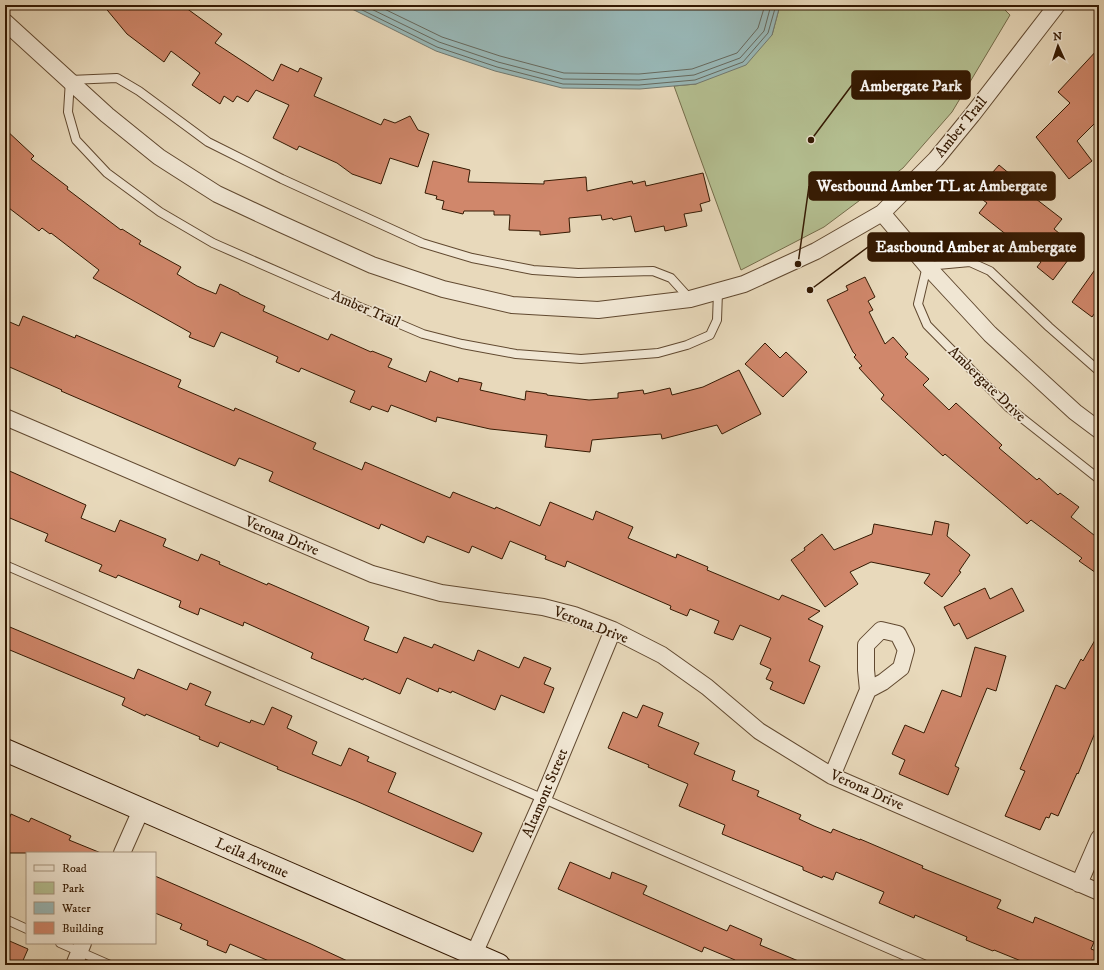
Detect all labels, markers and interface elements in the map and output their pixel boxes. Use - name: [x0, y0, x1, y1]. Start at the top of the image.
- north arrow: [1038, 26, 1078, 66]
- text: N: [1053, 30, 1062, 44]
- callout: Ambergate Park: [852, 71, 970, 99]
- text: Ambergate Park: [859, 76, 963, 96]
- street label: Amber Trail: [931, 92, 992, 161]
- callout: Westbound Amber TL at Ambergate: [809, 172, 1055, 200]
- text: Westbound Amber TL at Ambergate: [816, 176, 1048, 196]
- callout: Eastbound Amber at Ambergate: [868, 233, 1084, 261]
- text: Eastbound Amber at Ambergate: [876, 237, 1077, 257]
- street label: Amber Trail: [329, 286, 404, 332]
- street label: Ambergate Drive: [944, 342, 1030, 426]
- street label: Verona Drive: [241, 512, 322, 560]
- street label: Verona Drive: [550, 602, 631, 648]
- street label: Altamont Street: [518, 745, 572, 840]
- street label: Verona Drive: [826, 765, 907, 815]
- street label: Leila Avenue: [212, 833, 292, 883]
- legend: [26, 852, 156, 944]
- text: Road: [62, 861, 87, 876]
- text: Park: [62, 881, 84, 896]
- text: Water: [61, 901, 91, 916]
- text: Building: [62, 921, 103, 936]

